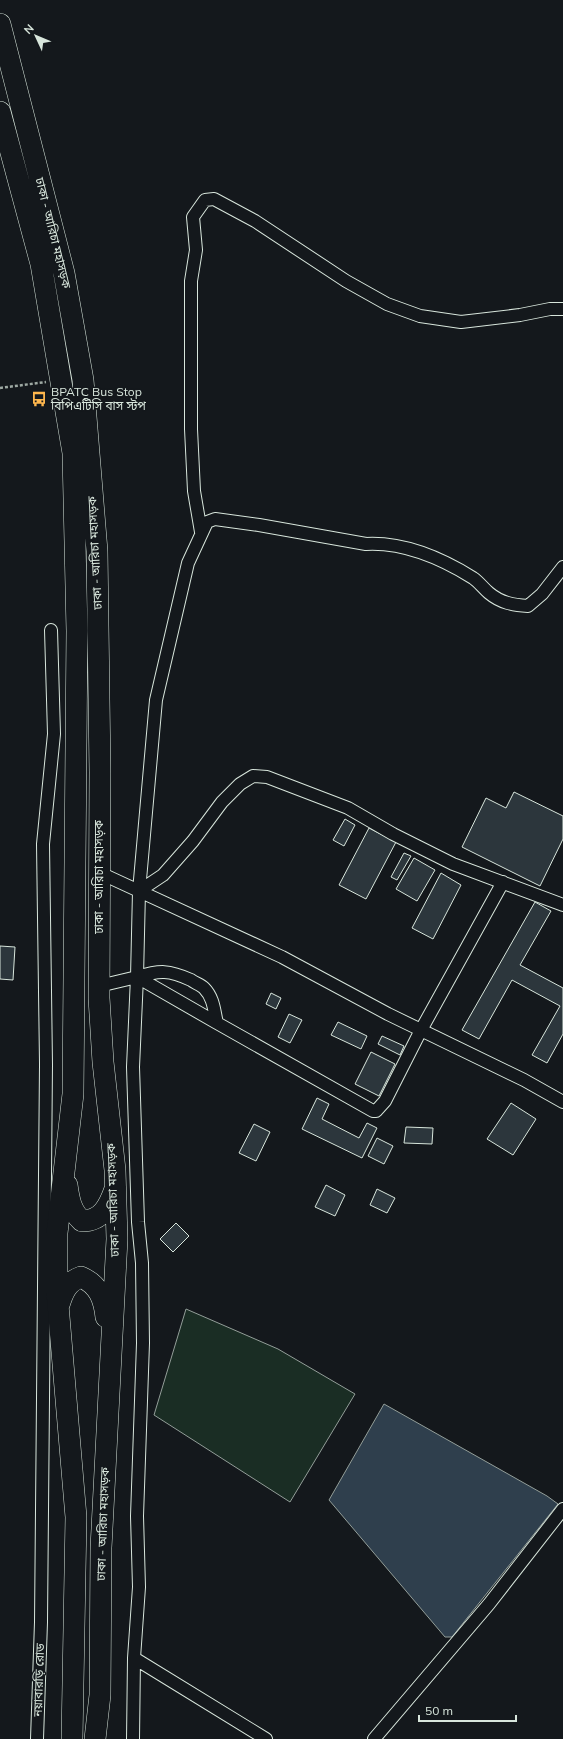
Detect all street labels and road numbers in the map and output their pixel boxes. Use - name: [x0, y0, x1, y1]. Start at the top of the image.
- street label: ঢাকা - আরিচা মহাসড়ক: [32, 175, 75, 290]
- street label: ঢাকা - আরিচা মহাসড়ক: [84, 496, 105, 611]
- street label: ঢাকা - আরিচা মহাসড়ক: [91, 820, 106, 935]
- street label: ঢাকা - আরিচা মহাসড়ক: [103, 1143, 122, 1258]
- street label: ঢাকা - আরিচা মহাসড়ক: [93, 1467, 112, 1582]
- street label: নয়াবারড়ি রোড: [30, 1643, 47, 1718]

